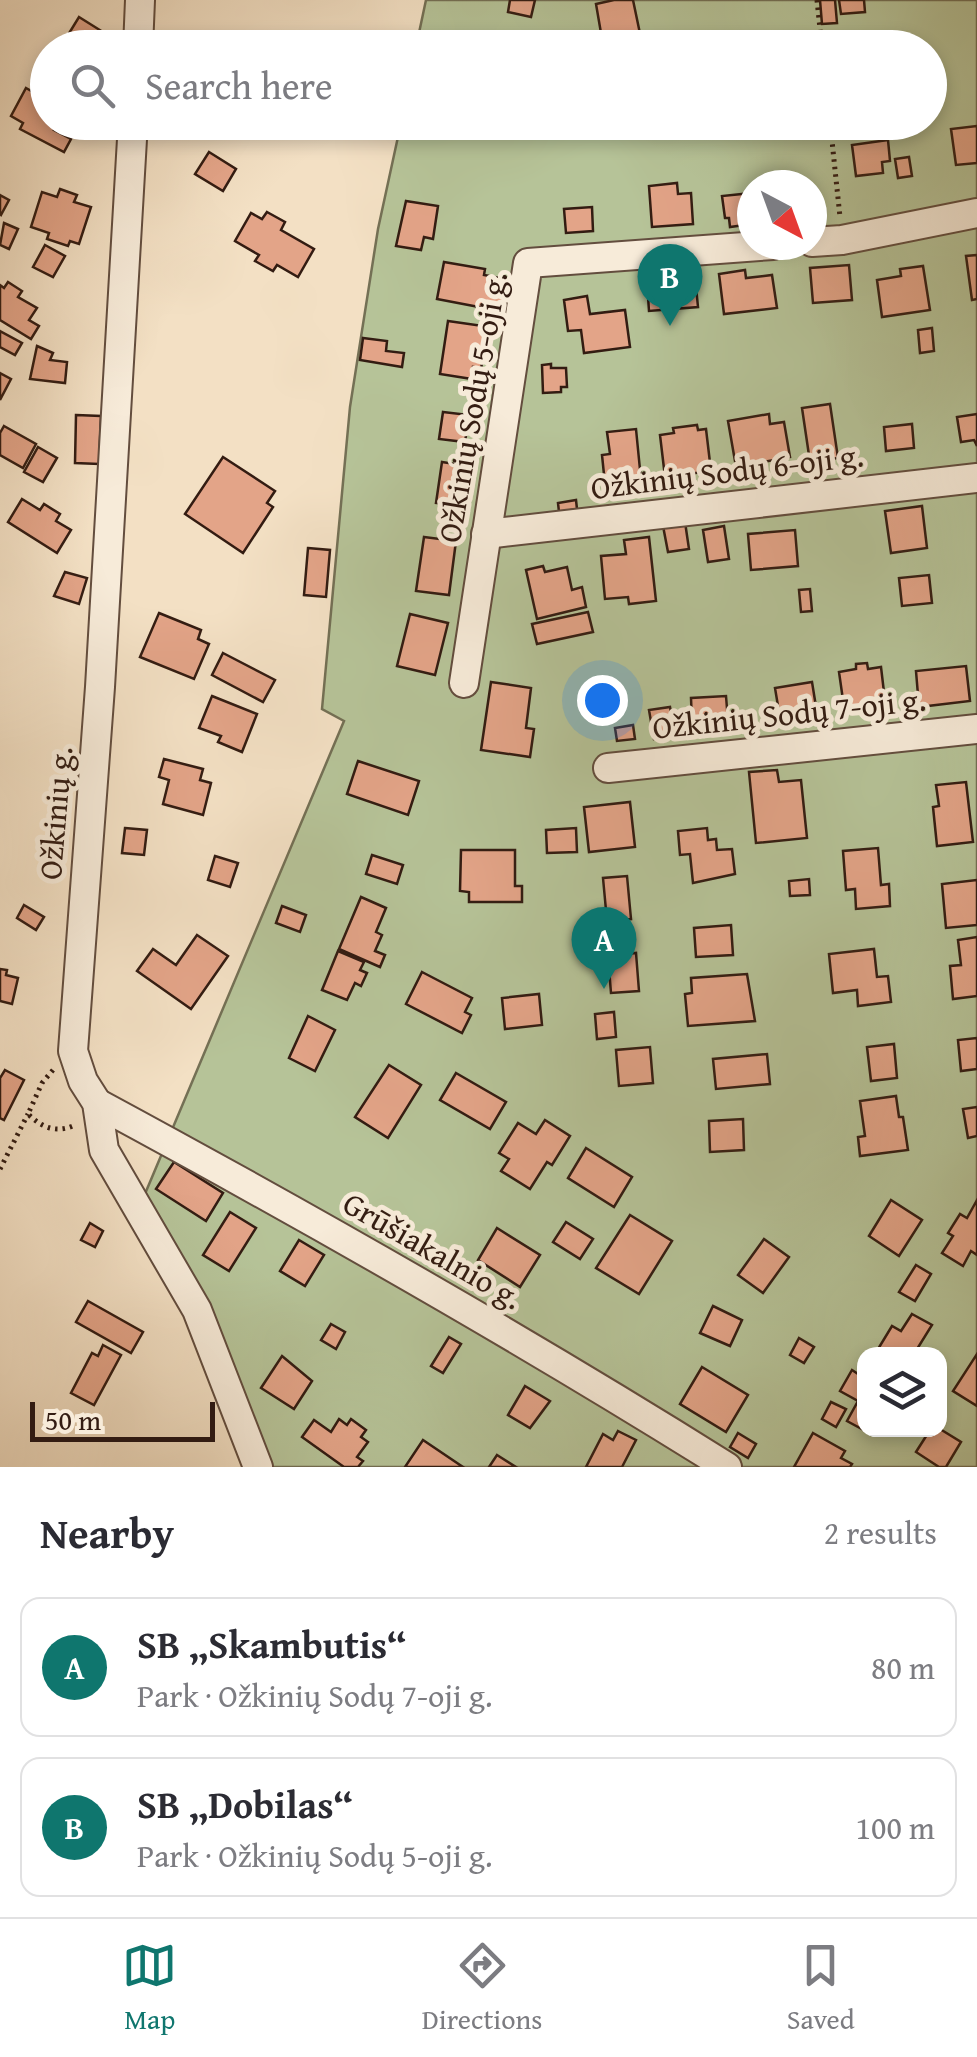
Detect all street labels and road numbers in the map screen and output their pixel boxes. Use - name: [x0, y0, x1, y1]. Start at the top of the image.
- street label: Ožkinių Sodų 5-oji g.: [425, 268, 519, 546]
- street label: Ožkinių Sodų 6-oji g.: [588, 431, 866, 511]
- street label: Ožkinių Sodų 7-oji g.: [650, 675, 928, 751]
- street label: Ožkinių g.: [26, 744, 84, 882]
- street label: Grūšiakalnio g.: [334, 1180, 532, 1320]

